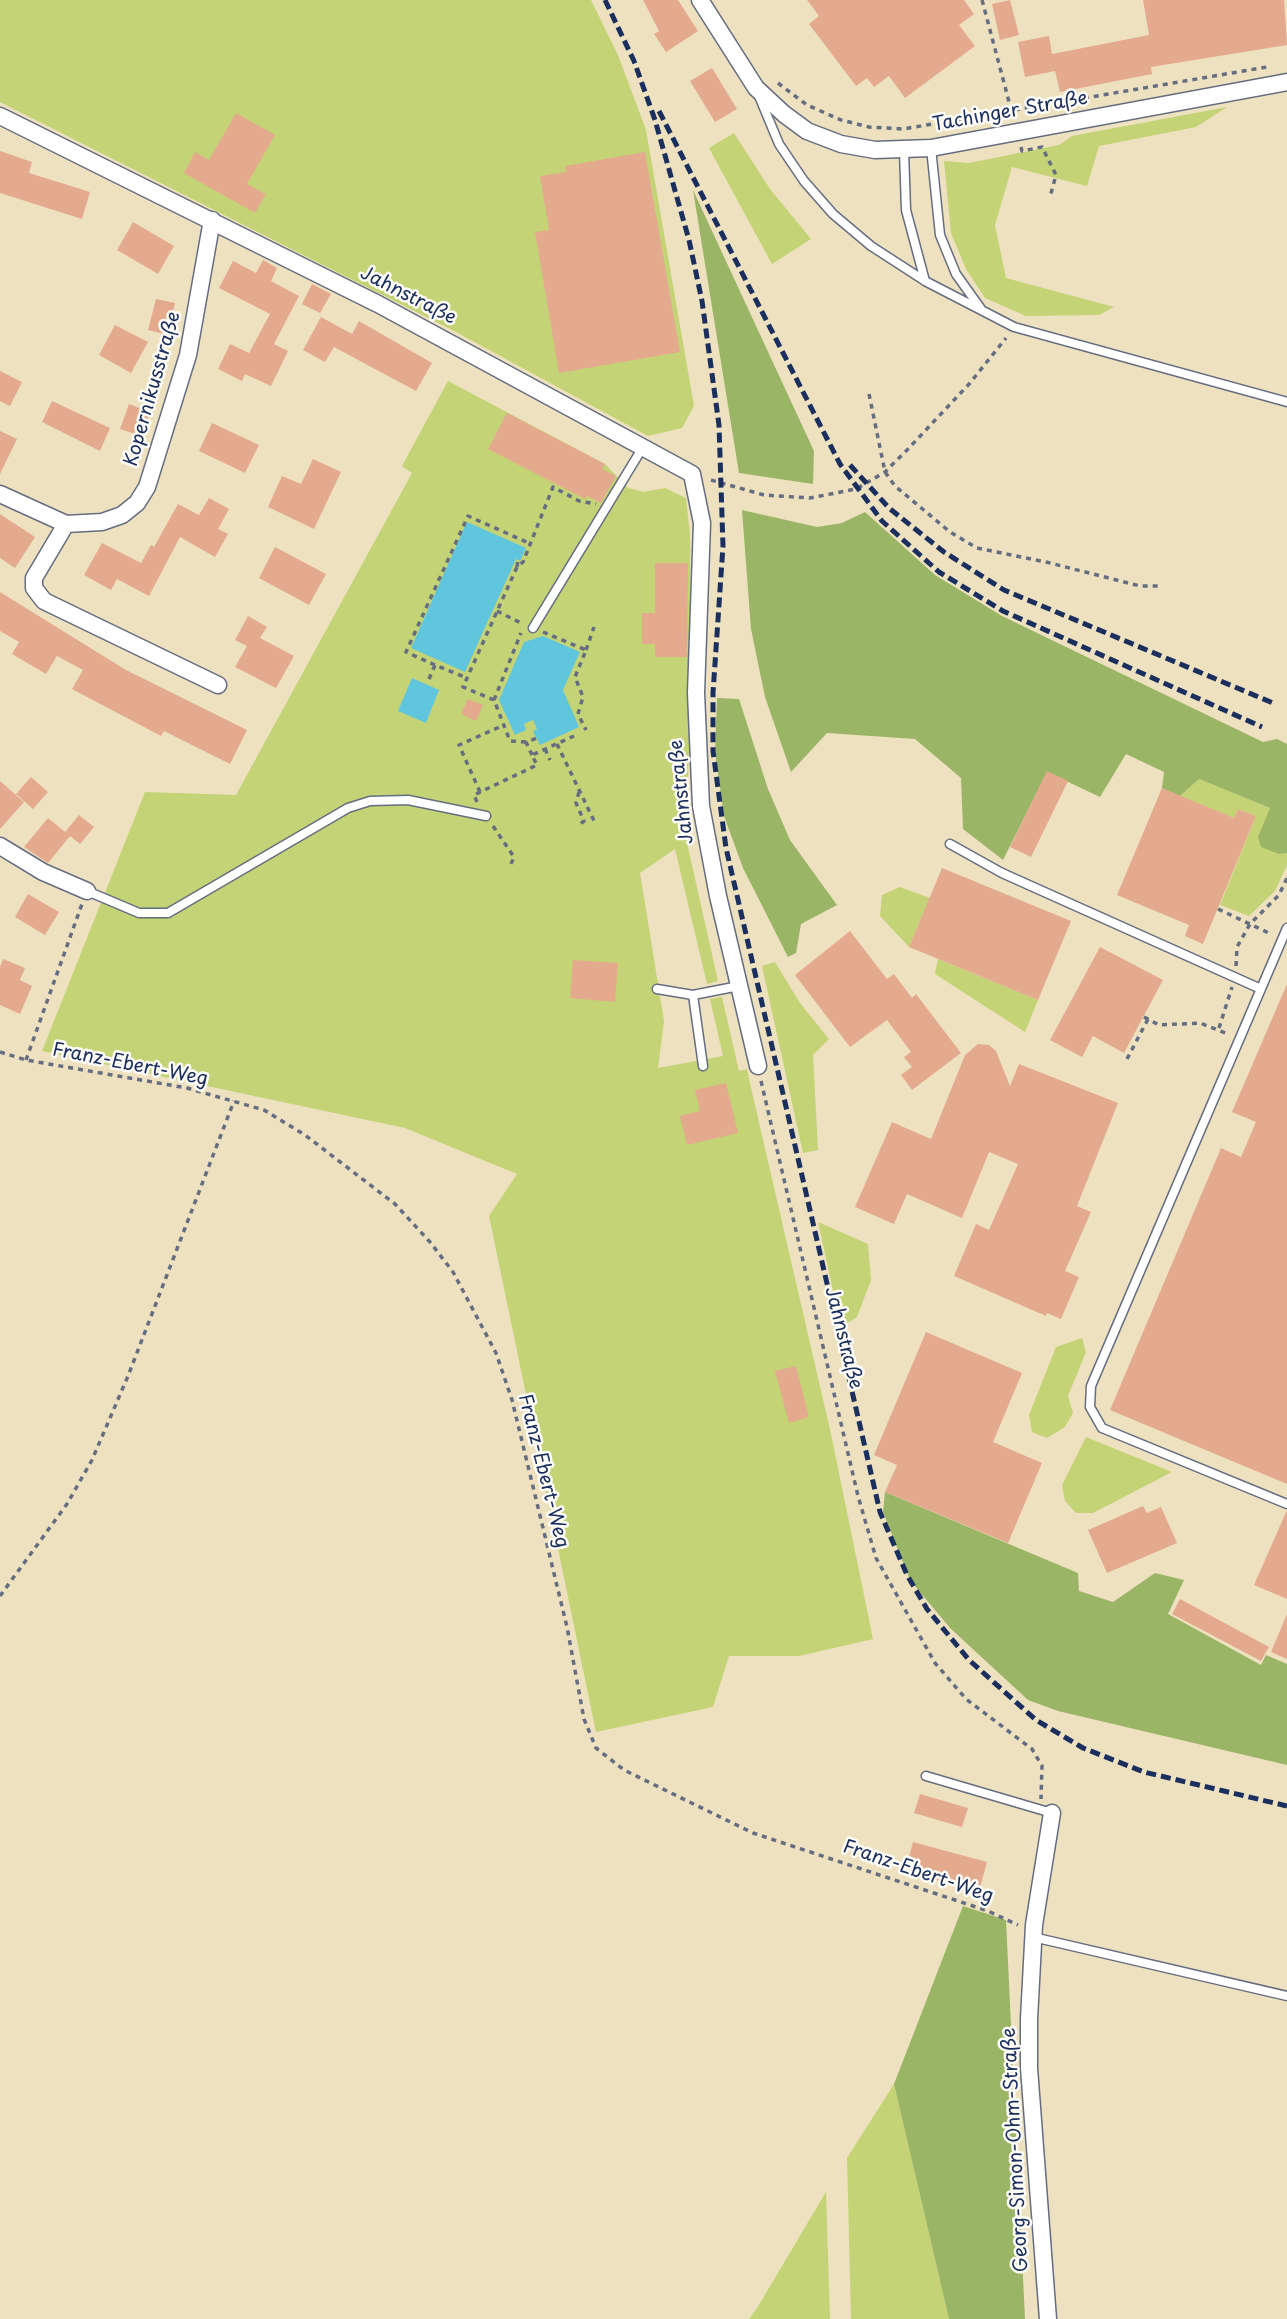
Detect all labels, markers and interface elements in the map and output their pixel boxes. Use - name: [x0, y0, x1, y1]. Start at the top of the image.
- street label: Tachinger Straße: [931, 87, 1089, 137]
- street label: Jahnstraße: [356, 262, 460, 330]
- street label: Kopernikusstraße: [120, 309, 186, 469]
- street label: Jahnstraße: [665, 739, 699, 845]
- street label: Franz-Ebert-Weg: [50, 1039, 210, 1091]
- street label: Jahnstraße: [819, 1284, 867, 1392]
- street label: Franz-Ebert-Weg: [513, 1392, 573, 1550]
- street label: Franz-Ebert-Weg: [840, 1836, 996, 1908]
- street label: Georg-Simon-Ohm-Straße: [998, 2027, 1034, 2273]

